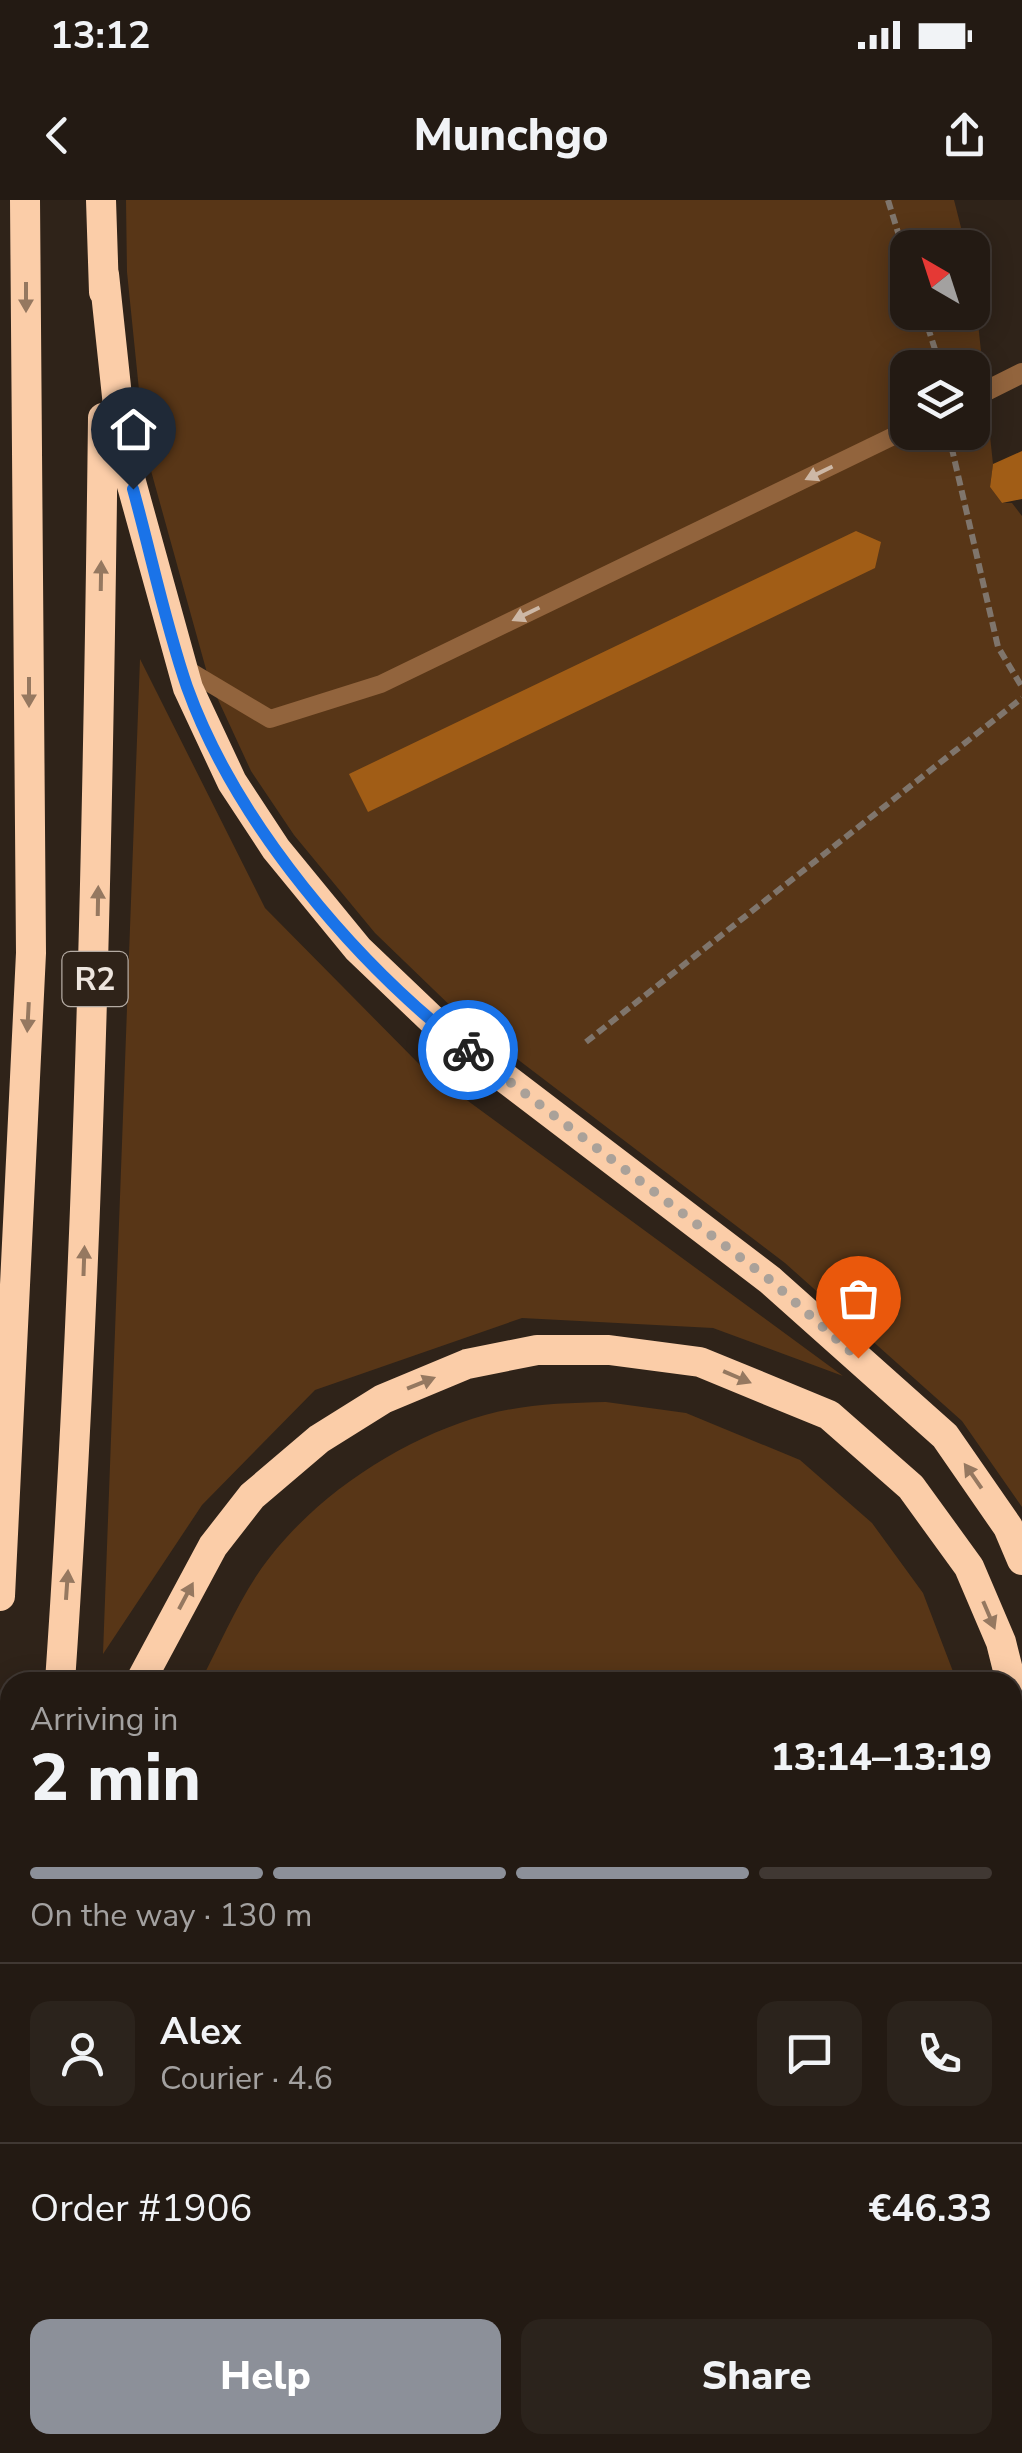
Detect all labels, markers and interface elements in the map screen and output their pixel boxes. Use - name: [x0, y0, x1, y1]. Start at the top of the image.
- text: 13:12: [50, 10, 151, 61]
- text: Munchgo: [413, 105, 609, 166]
- icon: back: [30, 108, 85, 163]
- icon: share: [937, 108, 992, 163]
- north arrow: [890, 230, 990, 330]
- map controls: [890, 230, 990, 450]
- one-way arrow: [18, 282, 34, 314]
- button: layers: [890, 350, 990, 450]
- pin: [91, 387, 176, 490]
- icon: home: [106, 402, 161, 457]
- one-way arrow: [804, 464, 833, 481]
- one-way arrow: [93, 560, 109, 592]
- one-way arrow: [511, 606, 540, 623]
- one-way arrow: [21, 677, 37, 709]
- one-way arrow: [90, 885, 106, 917]
- road number: R2: [62, 952, 128, 1006]
- courier: [418, 1000, 518, 1100]
- one-way arrow: [20, 1002, 36, 1034]
- icon: bike: [441, 1023, 496, 1078]
- one-way arrow: [76, 1244, 92, 1276]
- pin: [816, 1256, 901, 1359]
- icon: bag: [831, 1271, 886, 1326]
- one-way arrow: [722, 1369, 752, 1385]
- one-way arrow: [406, 1375, 436, 1391]
- one-way arrow: [964, 1463, 983, 1490]
- one-way arrow: [59, 1569, 75, 1601]
- one-way arrow: [177, 1582, 194, 1611]
- one-way arrow: [982, 1600, 998, 1630]
- text: Arriving in: [30, 1698, 178, 1741]
- text: 13:14–13:19: [771, 1732, 992, 1783]
- text: 2 min: [30, 1734, 201, 1823]
- text: On the way · 130 m: [30, 1894, 312, 1937]
- button: person: [30, 2001, 135, 2106]
- button: chat: [757, 2001, 862, 2106]
- button: phone: [887, 2001, 992, 2106]
- text: Alex: [160, 2006, 241, 2057]
- text: Courier · 4.6: [160, 2057, 333, 2100]
- text: Order #1906: [30, 2183, 252, 2234]
- text: €46.33: [869, 2183, 992, 2234]
- button: Help: [30, 2319, 501, 2434]
- button: Share: [521, 2319, 992, 2434]

